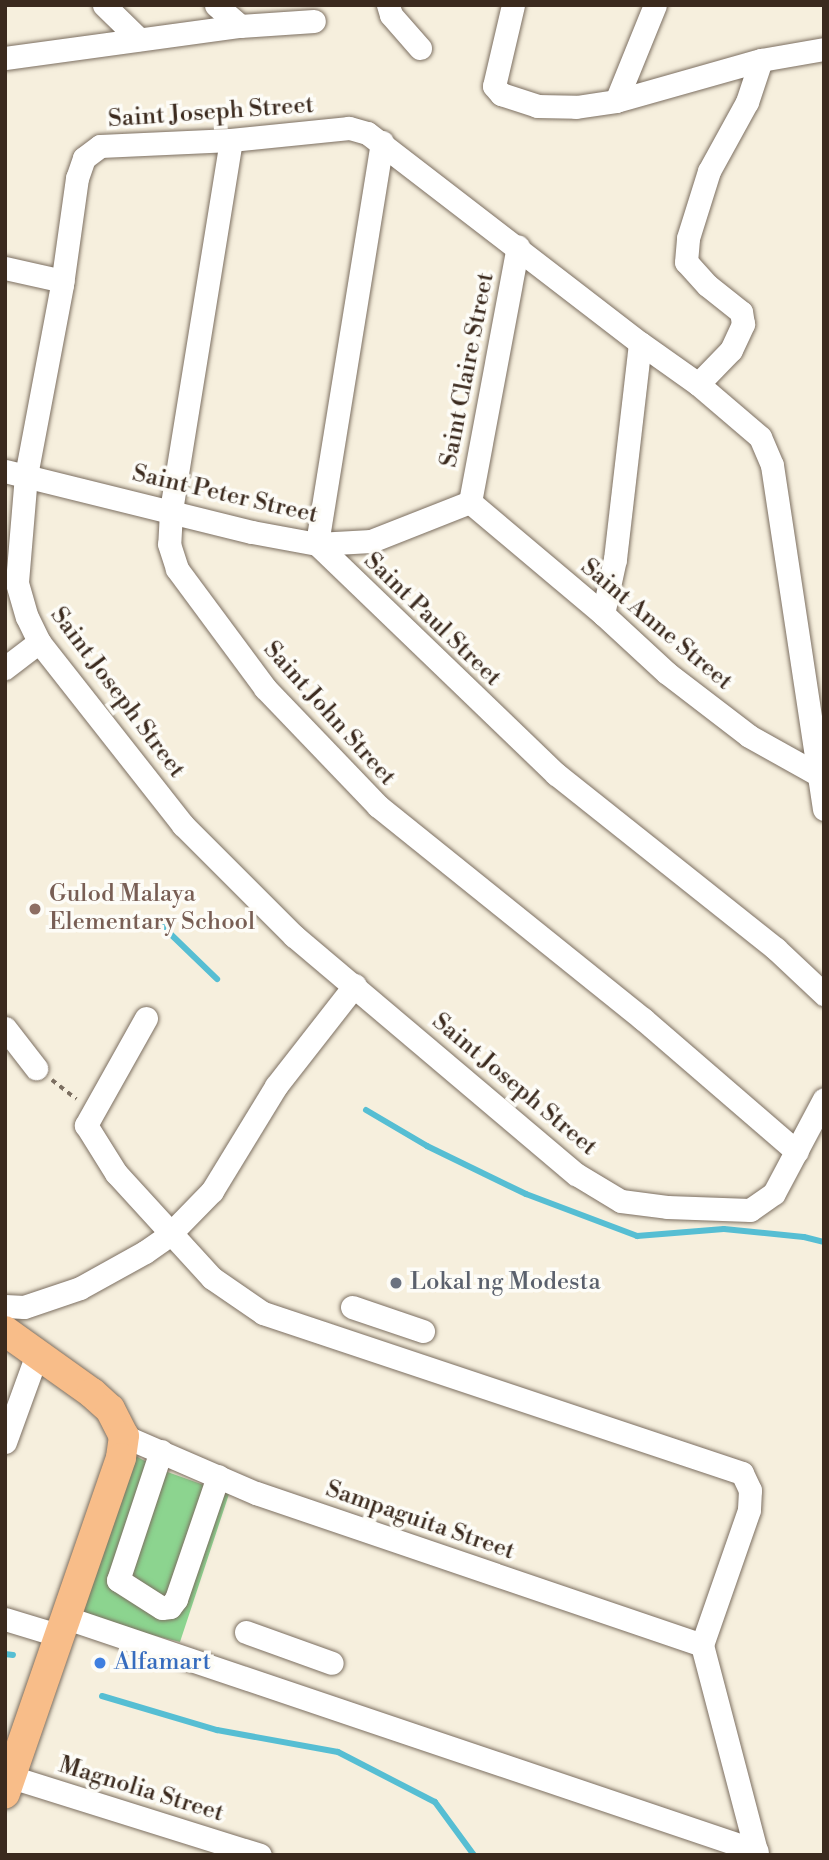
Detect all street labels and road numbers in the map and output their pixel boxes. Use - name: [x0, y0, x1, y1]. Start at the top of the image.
- street label: Saint Joseph Street: [107, 91, 315, 135]
- street label: Saint Claire Street: [435, 270, 501, 470]
- street label: Saint Peter Street: [129, 460, 321, 530]
- street label: Saint Paul Street: [357, 547, 507, 693]
- street label: Saint Anne Street: [574, 553, 738, 697]
- street label: Saint Joseph Street: [43, 602, 191, 784]
- street label: Saint John Street: [257, 636, 401, 792]
- street label: Saint Joseph Street: [426, 1008, 602, 1162]
- street label: Sampaguita Street: [322, 1475, 518, 1567]
- street label: Magnolia Street: [55, 1751, 227, 1829]

